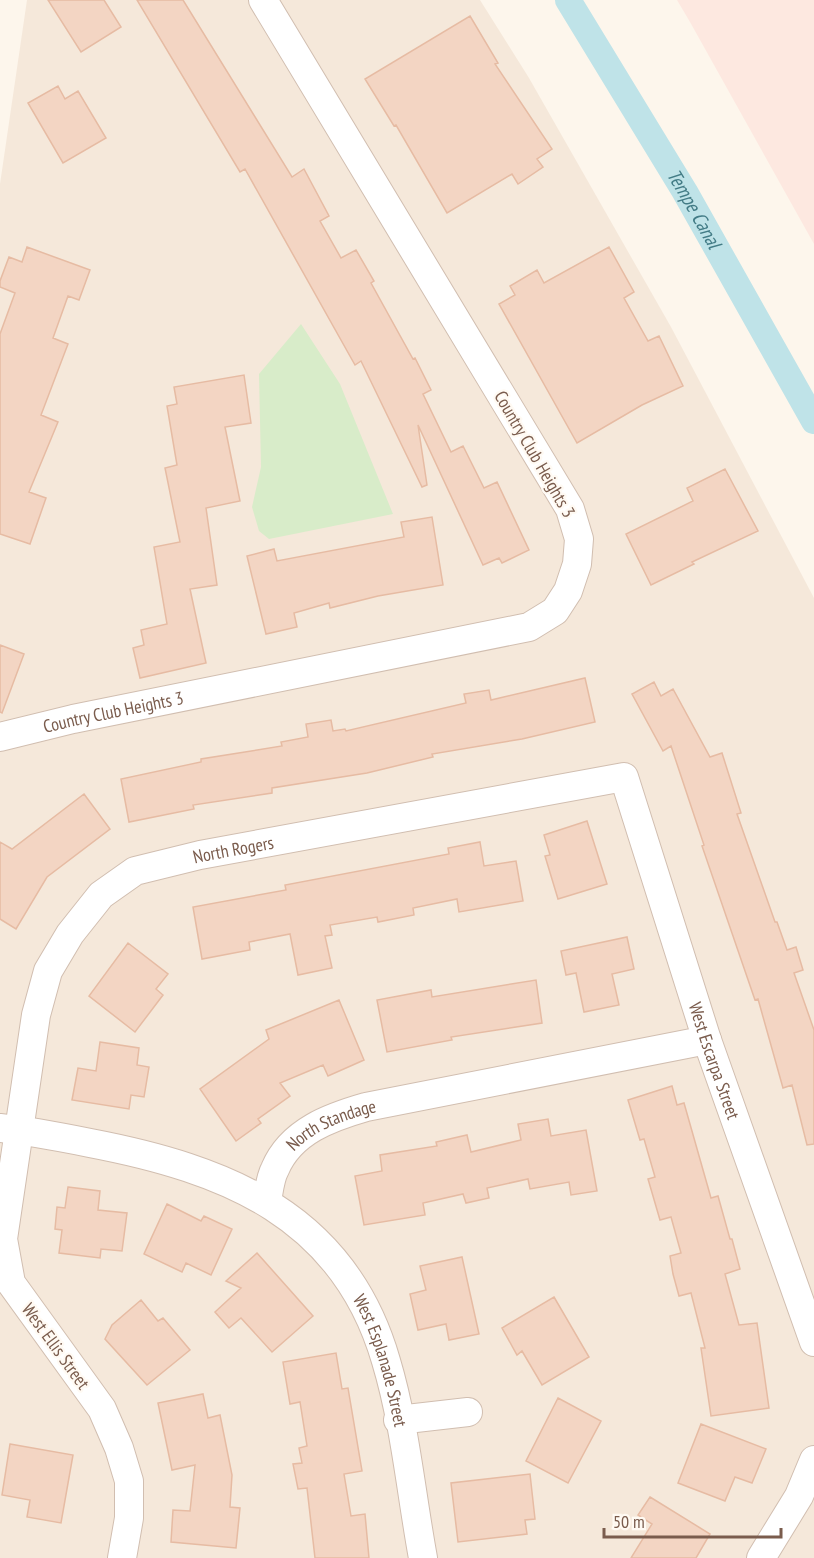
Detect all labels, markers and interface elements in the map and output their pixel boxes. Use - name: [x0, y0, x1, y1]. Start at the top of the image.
- water label: Tempe Canal: [661, 164, 728, 255]
- street label: Country Club Heights 3: [489, 386, 581, 522]
- street label: Country Club Heights 3: [41, 686, 185, 737]
- street label: North Rogers: [190, 830, 275, 868]
- street label: West Escarpa Street: [684, 999, 746, 1122]
- street label: North Standage: [281, 1094, 378, 1155]
- street label: West Esplanade Street: [349, 1290, 413, 1429]
- street label: West Ellis Street: [17, 1298, 95, 1394]
- scale bar: [604, 1501, 781, 1539]
- text: 50 m: [613, 1510, 645, 1533]

